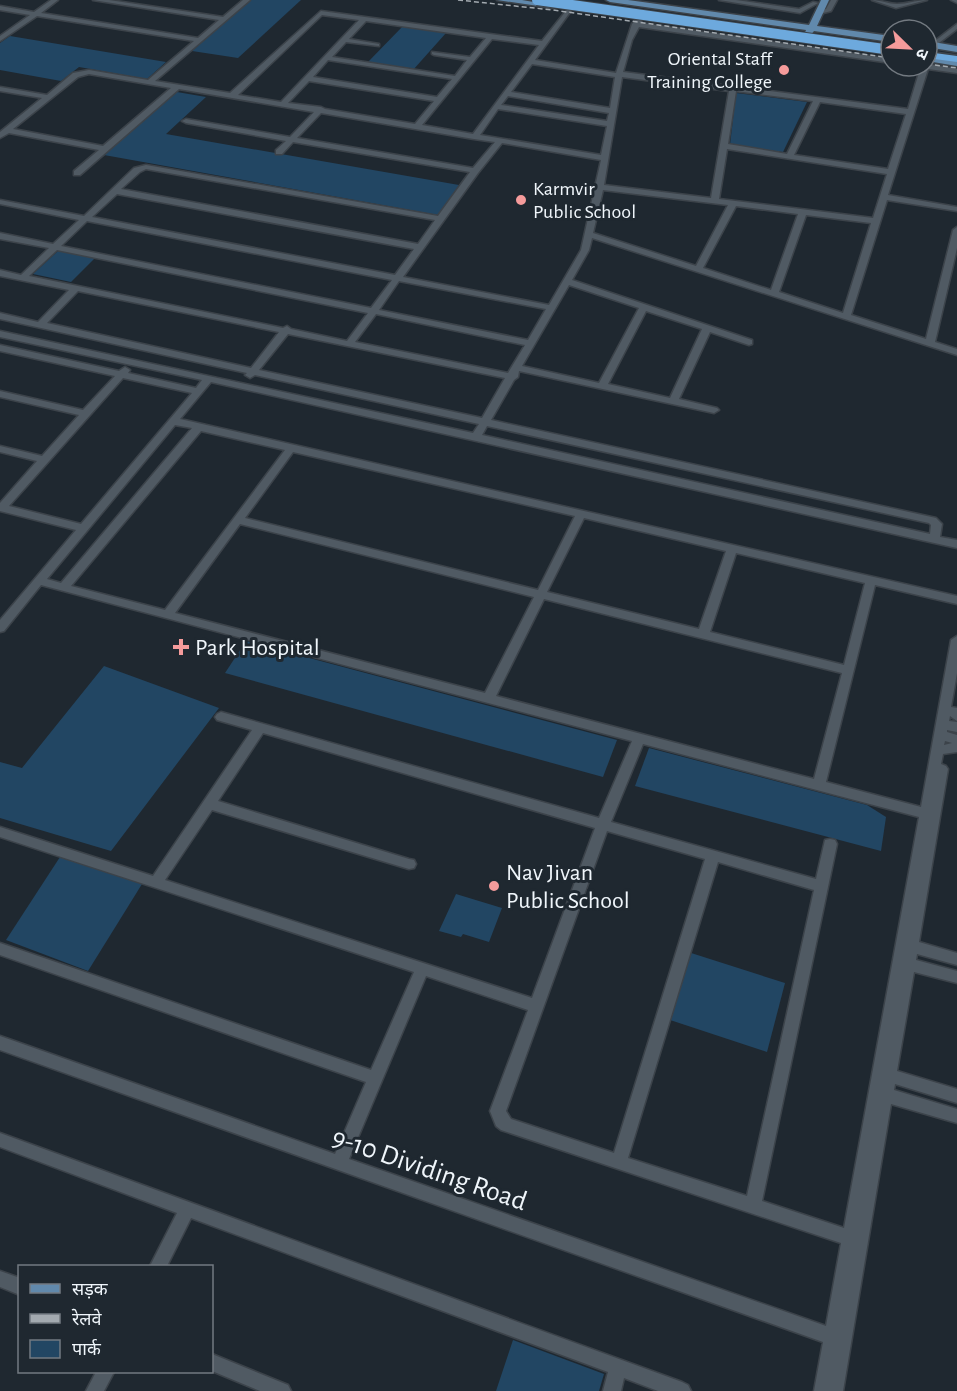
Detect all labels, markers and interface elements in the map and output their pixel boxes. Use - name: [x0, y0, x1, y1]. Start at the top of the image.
- north arrow: [879, 18, 939, 78]
- text: उ: [912, 46, 931, 62]
- place label: Oriental Staff Training College: [647, 49, 773, 92]
- marker: Oriental Staff Training College: [777, 63, 791, 77]
- place label: Karmvir Public School: [533, 179, 636, 222]
- marker: Karmvir Public School: [514, 193, 528, 207]
- place label: Park Hospital: [195, 636, 320, 660]
- marker: Park Hospital: [172, 638, 190, 656]
- place label: Nav Jivan Public School: [506, 861, 630, 913]
- marker: Nav Jivan Public School: [487, 879, 501, 893]
- street label: 9-10 Dividing Road: [328, 1123, 530, 1216]
- legend: [18, 1265, 213, 1373]
- text: सड़क: [72, 1281, 109, 1299]
- text: रेलवे: [71, 1308, 103, 1329]
- text: पार्क: [72, 1338, 102, 1359]

